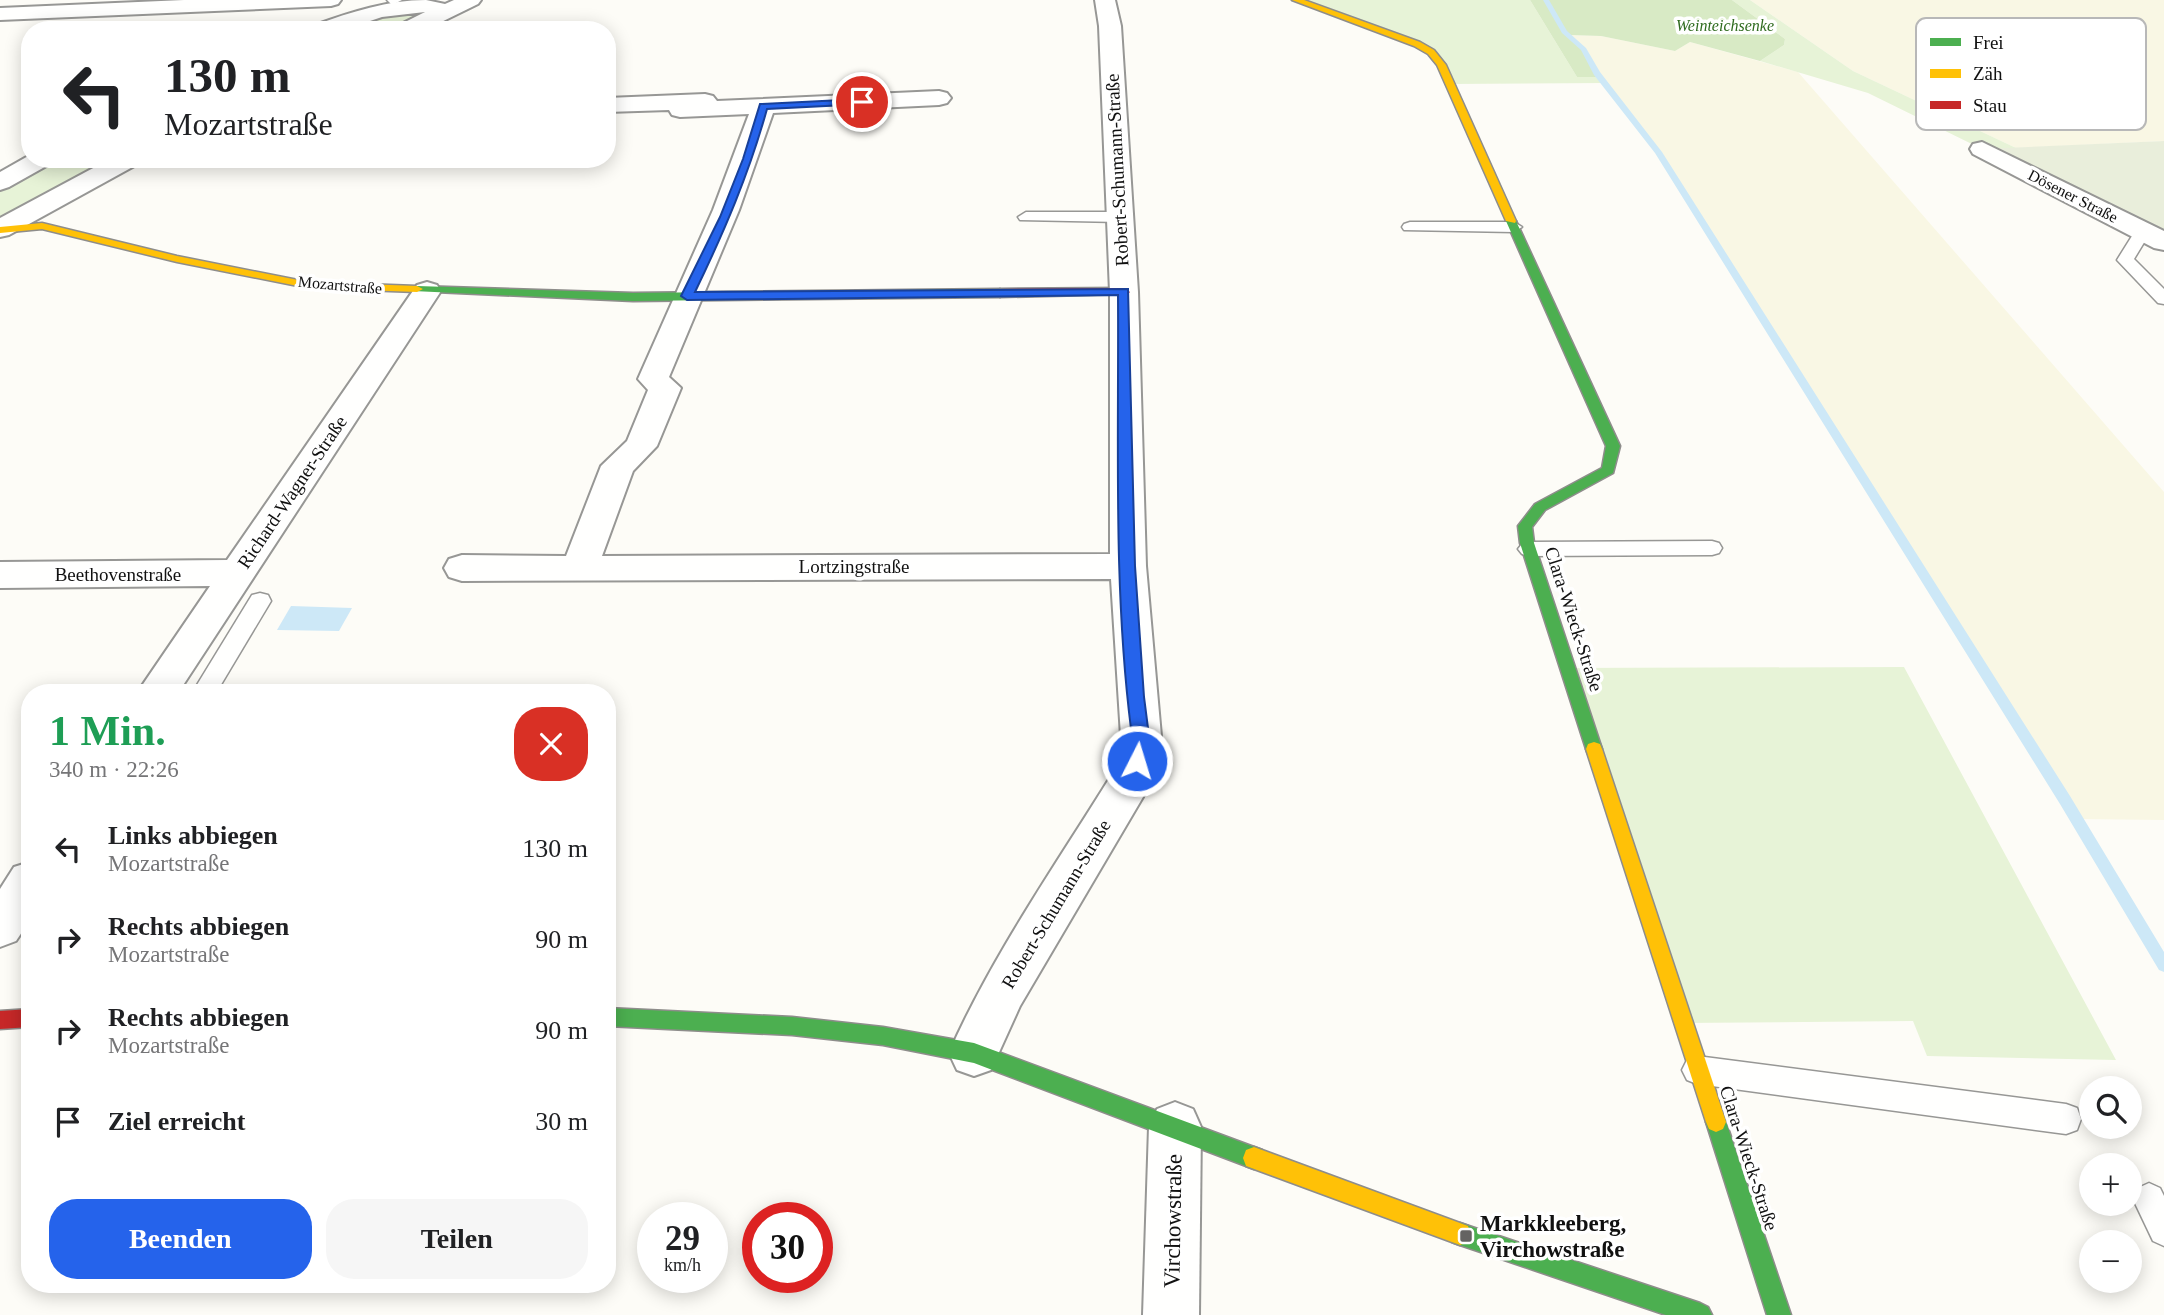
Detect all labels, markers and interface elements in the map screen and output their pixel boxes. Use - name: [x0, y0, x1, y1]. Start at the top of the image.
- park label: Weinteichsenke: [1676, 17, 1774, 34]
- legend: [1916, 18, 2146, 130]
- text: Frei: [1973, 32, 2004, 53]
- text: 130 m: [164, 48, 291, 103]
- icon: left: [49, 49, 140, 140]
- text: Zäh: [1973, 63, 2003, 84]
- pin: [832, 72, 892, 132]
- street label: Robert-Schumann-Straße: [1101, 73, 1133, 267]
- icon: arrive: [843, 83, 881, 121]
- text: Stau: [1973, 95, 2007, 116]
- text: Mozartstraße: [164, 106, 333, 142]
- street label: Dösener Straße: [2025, 166, 2121, 226]
- street label: Mozartstraße: [297, 273, 383, 297]
- street label: Richard-Wagner-Straße: [233, 412, 351, 572]
- street label: Clara-Wieck-Straße: [1541, 544, 1607, 694]
- street label: Lortzingstraße: [799, 556, 909, 577]
- street label: Beethovenstraße: [55, 564, 181, 585]
- button: close: [514, 707, 588, 781]
- text: 1 Min.: [49, 708, 166, 754]
- position arrow: [1100, 724, 1174, 798]
- text: 340 m · 22:26: [49, 757, 179, 782]
- street label: Robert-Schumann-Straße: [997, 816, 1115, 992]
- text: Links abbiegen: [108, 821, 278, 850]
- icon: left: [49, 830, 87, 868]
- text: 130 m: [522, 834, 588, 863]
- text: Mozartstraße: [108, 851, 229, 876]
- text: Rechts abbiegen: [108, 912, 289, 941]
- icon: right: [49, 921, 87, 959]
- text: 90 m: [535, 925, 588, 954]
- text: Mozartstraße: [108, 942, 229, 967]
- text: Rechts abbiegen: [108, 1003, 289, 1032]
- icon: right: [49, 1012, 87, 1050]
- text: 90 m: [535, 1016, 588, 1045]
- text: Mozartstraße: [108, 1033, 229, 1058]
- map controls: [2079, 1076, 2142, 1293]
- button: search: [2079, 1076, 2142, 1139]
- street label: Clara-Wieck-Straße: [1716, 1083, 1782, 1233]
- icon: arrive: [49, 1103, 87, 1141]
- text: Ziel erreicht: [108, 1107, 245, 1136]
- text: 30 m: [535, 1107, 588, 1136]
- button: +: [2079, 1153, 2142, 1216]
- street label: Virchowstraße: [1159, 1154, 1187, 1288]
- button: Beenden: [49, 1199, 312, 1279]
- button: Teilen: [326, 1199, 588, 1279]
- speed limit sign: 30: [742, 1202, 833, 1293]
- place label: Markkleeberg, Virchowstraße: [1480, 1211, 1626, 1262]
- text: 29: [665, 1219, 700, 1258]
- marker: Markkleeberg, Virchowstraße: [1458, 1228, 1474, 1244]
- button: −: [2079, 1230, 2142, 1293]
- text: km/h: [664, 1255, 701, 1275]

